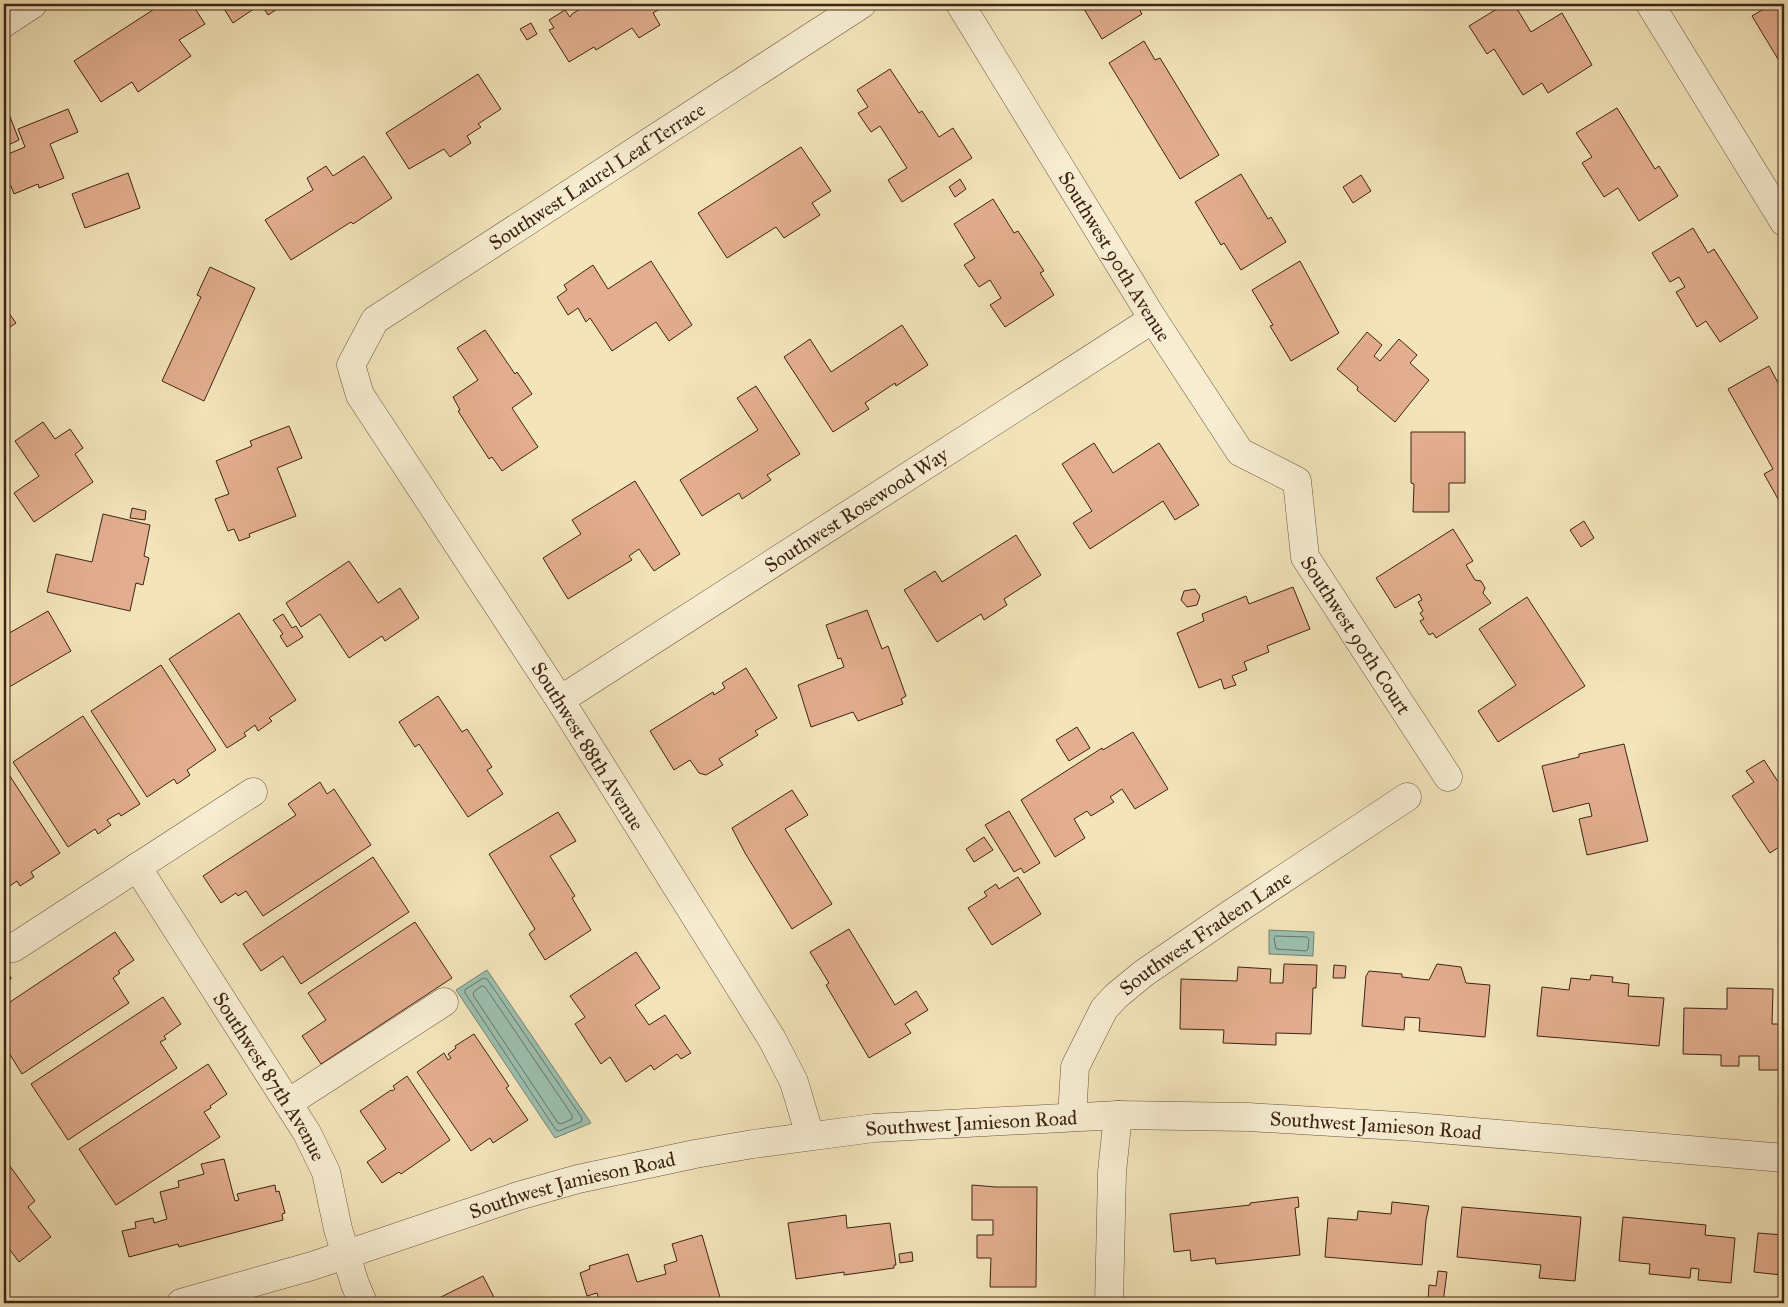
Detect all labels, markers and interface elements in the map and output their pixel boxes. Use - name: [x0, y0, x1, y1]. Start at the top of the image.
- street label: Southwest Laurel Leaf Terrace: [484, 97, 710, 255]
- street label: Southwest 90th Avenue: [1053, 167, 1176, 346]
- street label: Southwest Rosewood Way: [760, 442, 953, 578]
- street label: Southwest 90th Court: [1296, 551, 1416, 719]
- street label: Southwest 88th Avenue: [526, 657, 650, 835]
- street label: Southwest Fradeen Lane: [1114, 865, 1296, 1000]
- street label: Southwest 87th Avenue: [208, 988, 331, 1165]
- street label: Southwest Jamieson Road: [864, 1105, 1078, 1141]
- street label: Southwest Jamieson Road: [1269, 1106, 1483, 1145]
- street label: Southwest Jamieson Road: [466, 1147, 677, 1224]

